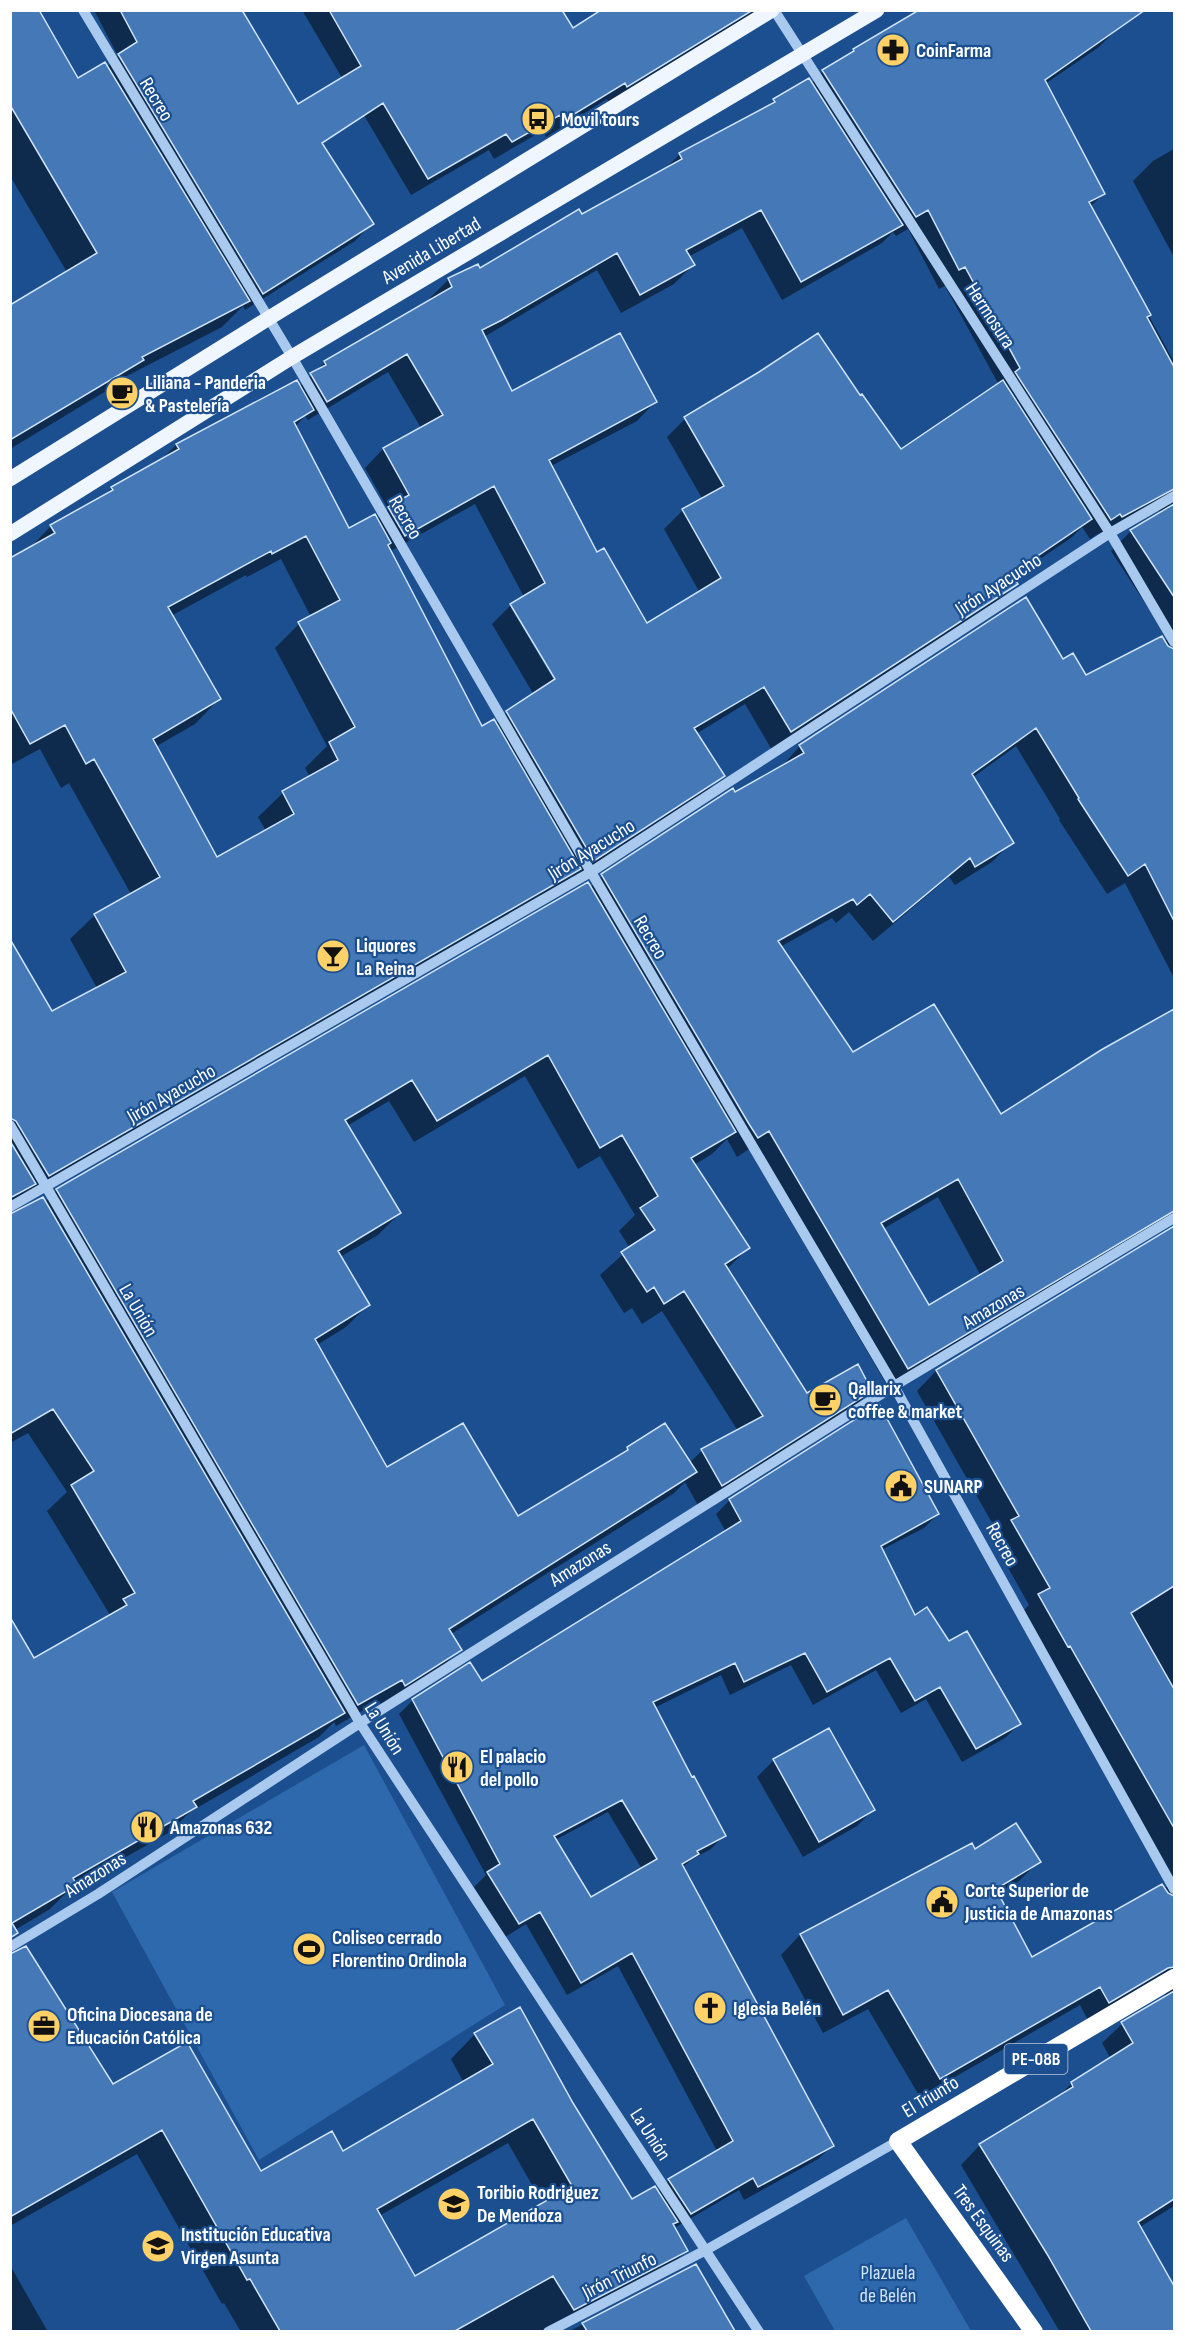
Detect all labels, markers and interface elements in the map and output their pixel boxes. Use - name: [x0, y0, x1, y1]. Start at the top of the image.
- pharmacy icon: CoinFarma: [875, 32, 911, 68]
- place label: CoinFarma: [916, 39, 991, 63]
- street label: Recreo: [134, 73, 178, 126]
- bus stop icon: Movil tours: [520, 101, 556, 137]
- place label: Movil tours: [561, 108, 640, 132]
- street label: Avenida Libertad: [377, 212, 485, 290]
- street label: Hermosura: [960, 278, 1020, 353]
- place label: Liliana - Panderia & Pastelería: [145, 371, 266, 418]
- cafe icon: Liliana - Panderia & Pastelería: [104, 375, 140, 411]
- street label: Recreo: [383, 491, 427, 544]
- street label: Jirón Ayacucho: [950, 548, 1046, 622]
- street label: Jirón Ayacucho: [543, 814, 639, 887]
- street label: Recreo: [628, 911, 672, 964]
- place label: Liquores La Reina: [356, 934, 417, 981]
- bar icon: Liquores La Reina: [315, 938, 351, 974]
- street label: Jirón Ayacucho: [122, 1059, 220, 1129]
- street label: Amazonas: [957, 1279, 1029, 1335]
- street label: La Unión: [113, 1280, 163, 1341]
- place label: Qallarix coffee & market: [848, 1377, 962, 1424]
- cafe icon: Qallarix coffee & market: [807, 1382, 843, 1418]
- public building icon: SUNARP: [883, 1468, 919, 1504]
- place label: SUNARP: [924, 1475, 983, 1499]
- street label: Recreo: [980, 1518, 1024, 1571]
- street label: Amazonas: [544, 1536, 616, 1593]
- street label: La Unión: [359, 1698, 410, 1759]
- place label: El palacio del pollo: [480, 1745, 546, 1792]
- restaurant icon: El palacio del pollo: [439, 1749, 475, 1785]
- restaurant icon: Amazonas 632: [129, 1809, 165, 1845]
- place label: Amazonas 632: [169, 1816, 272, 1840]
- street label: Amazonas: [59, 1847, 131, 1904]
- place label: Corte Superior de Justicia de Amazonas: [964, 1879, 1113, 1926]
- public building icon: Corte Superior de Justicia de Amazonas: [924, 1884, 960, 1920]
- place label: Coliseo cerrado Florentino Ordinola: [332, 1926, 467, 1973]
- sports icon: Coliseo cerrado Florentino Ordinola: [291, 1931, 327, 1967]
- church icon: Iglesia Belén: [692, 1990, 728, 2026]
- place label: Iglesia Belén: [733, 1997, 821, 2021]
- place label: Oficina Diocesana de Educación Católica: [67, 2003, 213, 2050]
- office icon: Oficina Diocesana de Educación Católica: [26, 2008, 62, 2044]
- road number: PE-08B: [1004, 2044, 1068, 2074]
- street label: El Triunfo: [898, 2071, 963, 2123]
- street label: La Unión: [624, 2104, 676, 2165]
- street label: Tres Esquinas: [947, 2180, 1019, 2267]
- place label: Toribio Rodriguez De Mendoza: [477, 2181, 599, 2228]
- school or university icon: Toribio Rodriguez De Mendoza: [436, 2186, 472, 2222]
- place label: Institución Educativa Virgen Asunta: [181, 2223, 331, 2270]
- school or university icon: Institución Educativa Virgen Asunta: [140, 2228, 176, 2264]
- street label: Jirón Triunfo: [577, 2247, 661, 2305]
- park label: Plazuela de Belén: [860, 2261, 916, 2308]

